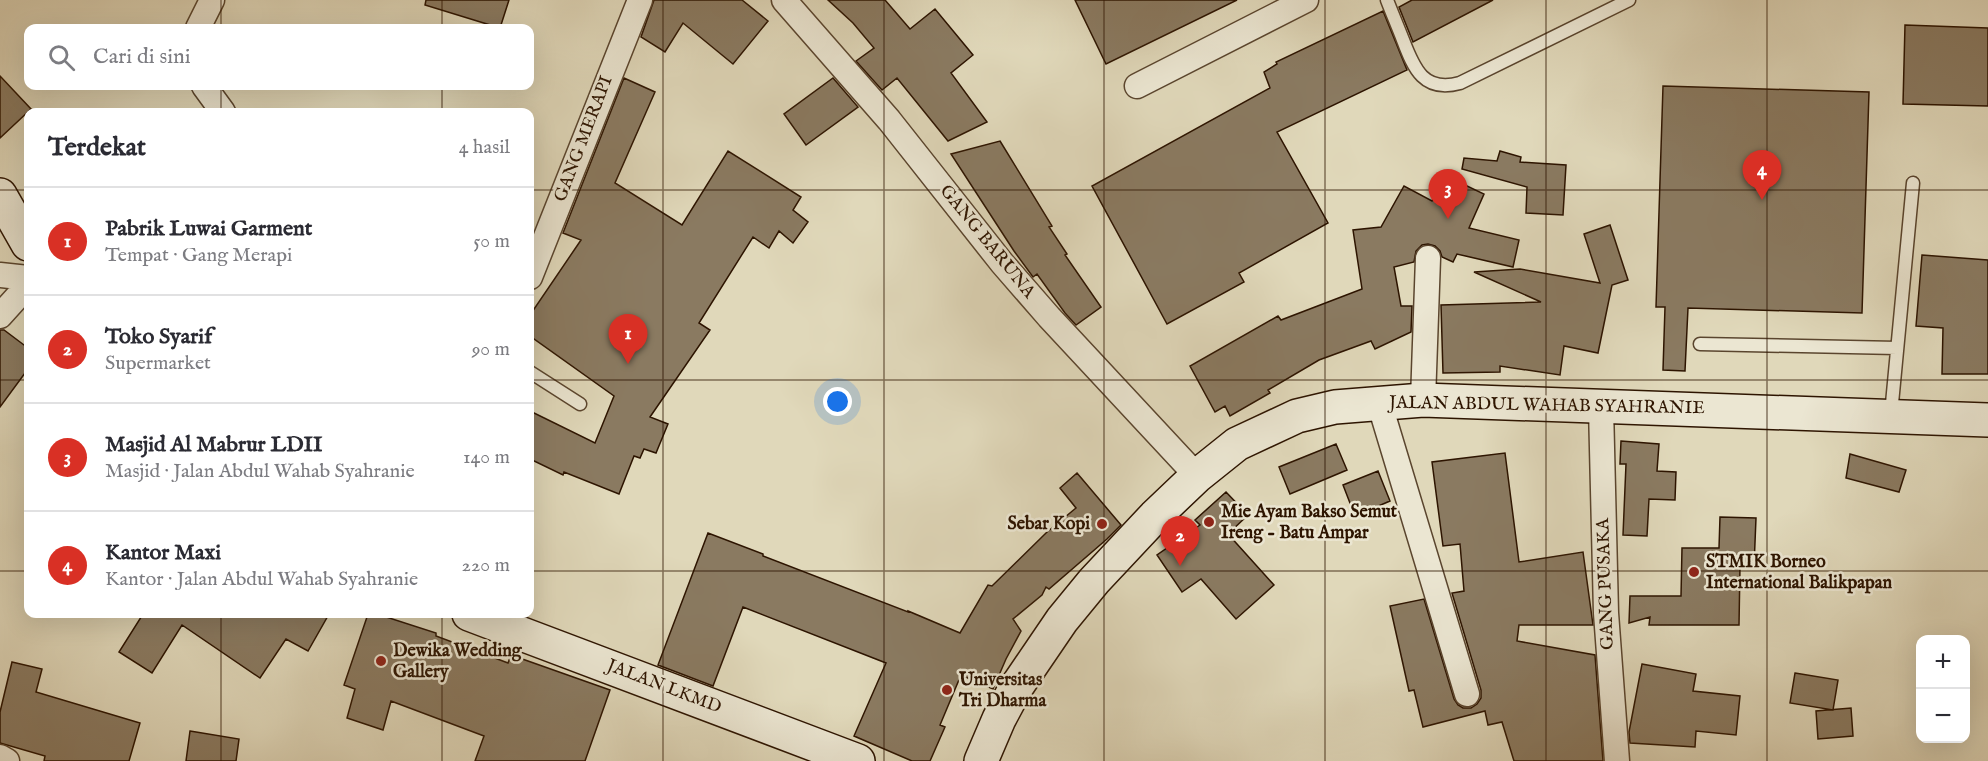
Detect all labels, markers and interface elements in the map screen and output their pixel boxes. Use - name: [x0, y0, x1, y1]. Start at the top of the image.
- search box: [24, 24, 534, 90]
- icon: search: [45, 41, 78, 74]
- text: Cari di sini: [93, 43, 191, 71]
- street label: GANG MERAPI: [549, 72, 619, 205]
- text: Terdekat: [48, 131, 146, 164]
- text: 4 hasil: [459, 135, 510, 160]
- pin: 4: [1742, 150, 1782, 200]
- pin: 3: [1428, 170, 1468, 219]
- street label: GANG BARUNA: [934, 181, 1040, 304]
- text: Pabrik Luwai Garment: [105, 215, 312, 243]
- text: 1: [64, 229, 71, 254]
- text: 50 m: [473, 229, 510, 254]
- text: Tempat · Gang Merapi: [105, 243, 292, 268]
- pin: 1: [608, 314, 648, 364]
- text: Toko Syarif: [105, 323, 212, 351]
- text: 2: [63, 337, 72, 362]
- text: 90 m: [472, 337, 510, 362]
- text: Supermarket: [105, 351, 211, 376]
- your location: [823, 387, 852, 416]
- street label: JALAN ABDUL WAHAB SYAHRANIE: [1387, 392, 1705, 420]
- text: Masjid Al Mabrur LDII: [105, 431, 322, 459]
- text: 3: [64, 445, 71, 470]
- text: 140 m: [463, 445, 510, 470]
- text: Masjid · Jalan Abdul Wahab Syahranie: [105, 459, 415, 484]
- place label: Mie Ayam Bakso Semut Ireng - Batu Ampar: [1221, 501, 1398, 545]
- place label: Sebar Kopi: [1007, 513, 1090, 536]
- marker: Mie Ayam Bakso Semut Ireng - Batu Ampar: [1202, 515, 1216, 529]
- pin: 2: [1160, 516, 1200, 566]
- marker: Sebar Kopi: [1095, 517, 1109, 531]
- street label: GANG PUSAKA: [1592, 517, 1620, 650]
- text: Kantor Maxi: [105, 539, 221, 567]
- place label: STMIK Borneo International Balikpapan: [1706, 551, 1893, 595]
- text: 4: [63, 553, 72, 578]
- text: 220 m: [462, 553, 510, 578]
- marker: STMIK Borneo International Balikpapan: [1687, 565, 1701, 579]
- text: Kantor · Jalan Abdul Wahab Syahranie: [105, 567, 418, 592]
- map controls: [1916, 635, 1970, 743]
- button: +: [1916, 635, 1970, 689]
- place label: Dewika Wedding Gallery: [393, 640, 523, 684]
- marker: Dewika Wedding Gallery: [374, 654, 388, 668]
- street label: JALAN LKMD: [602, 654, 724, 719]
- place label: Universitas Tri Dharma: [958, 669, 1047, 713]
- marker: Universitas Tri Dharma: [940, 683, 954, 697]
- button: −: [1916, 689, 1970, 743]

